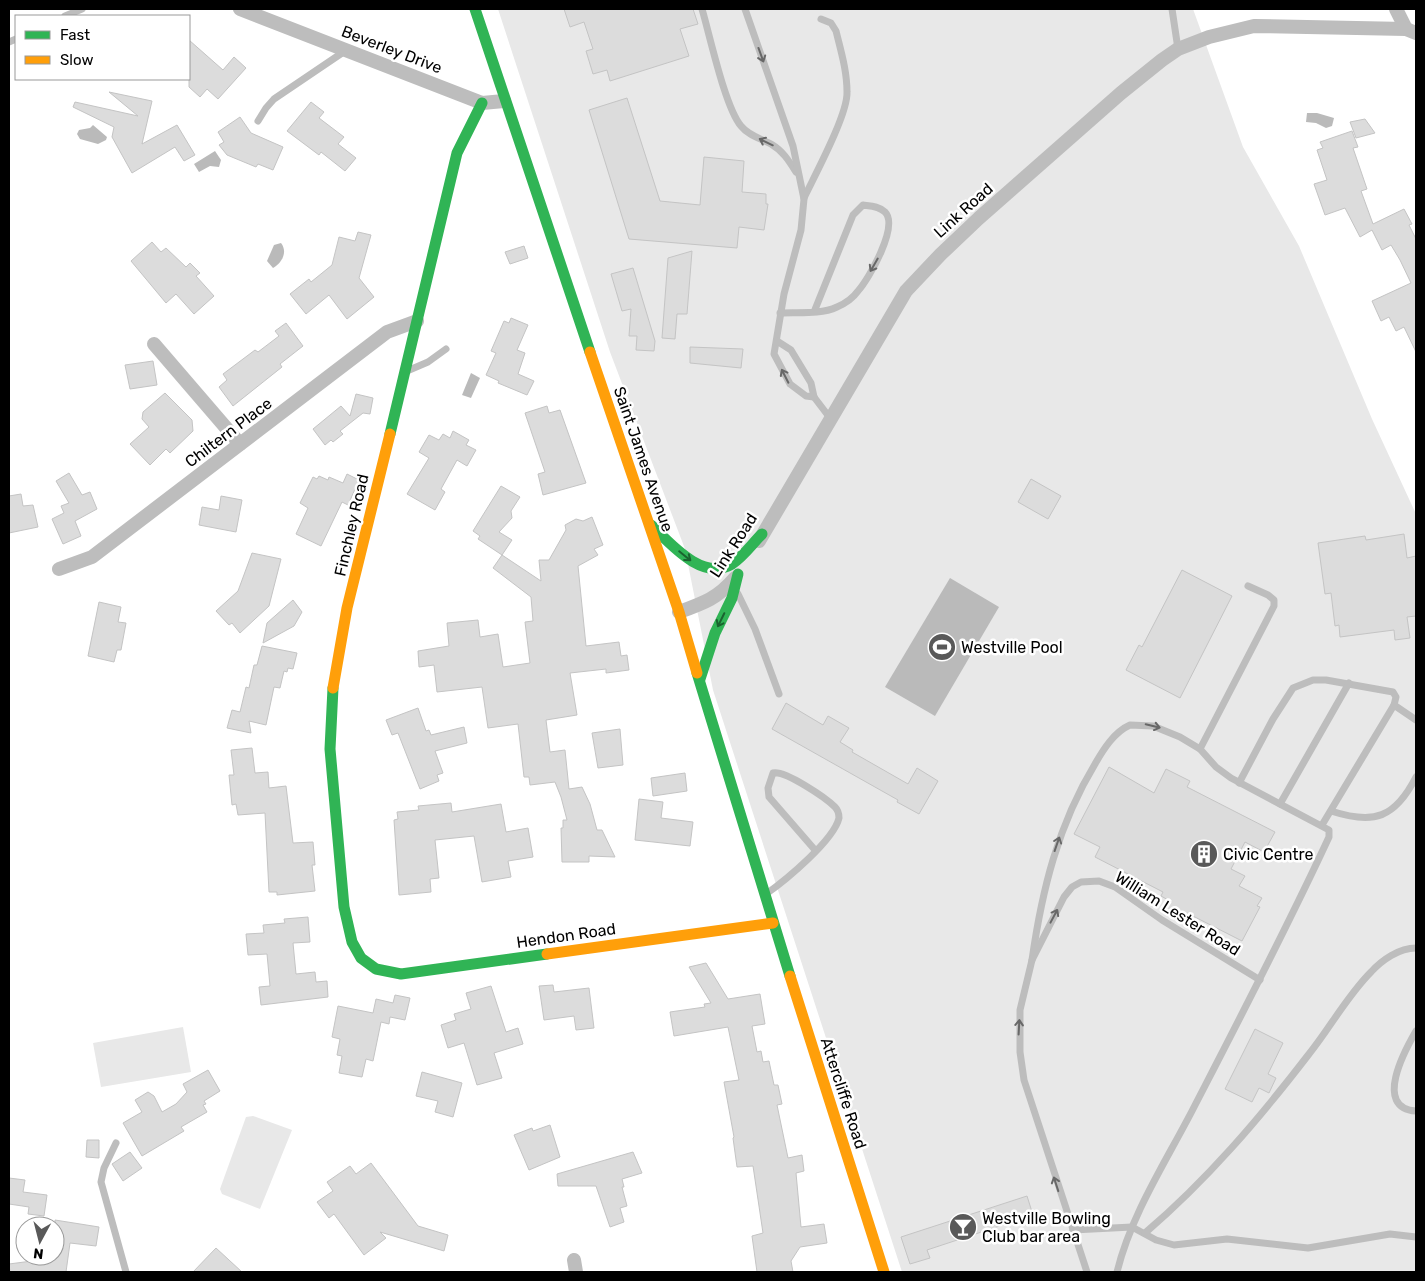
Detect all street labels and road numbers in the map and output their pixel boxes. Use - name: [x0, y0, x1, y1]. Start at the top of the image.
- street label: Beverley Drive: [339, 22, 445, 77]
- street label: Link Road: [930, 179, 997, 242]
- street label: Saint James Avenue: [610, 384, 677, 534]
- street label: Chiltern Place: [181, 394, 276, 471]
- street label: Finchley Road: [331, 472, 372, 578]
- street label: Link Road: [706, 510, 761, 581]
- street label: William Lester Road: [1112, 867, 1244, 960]
- street label: Hendon Road: [515, 919, 617, 952]
- street label: Attercliffe Road: [817, 1035, 870, 1151]

